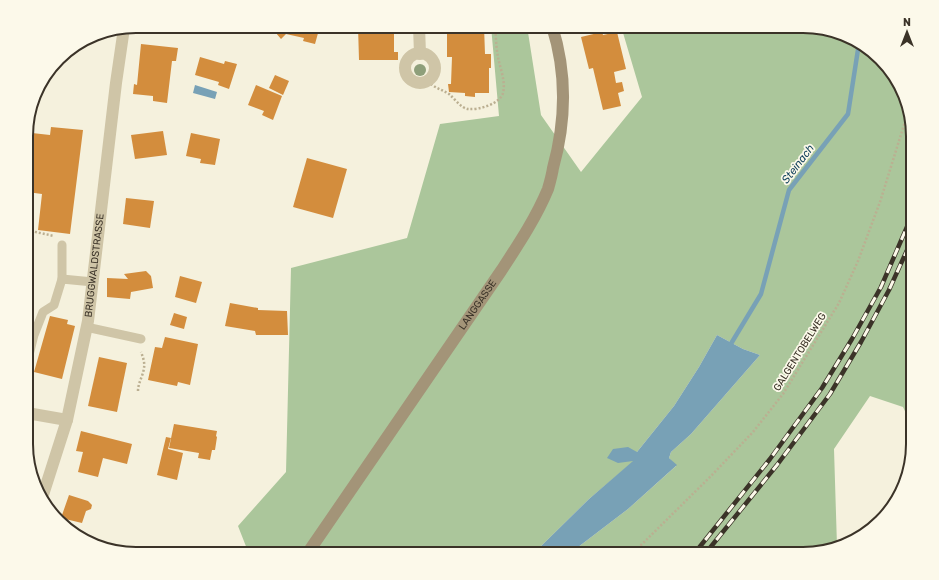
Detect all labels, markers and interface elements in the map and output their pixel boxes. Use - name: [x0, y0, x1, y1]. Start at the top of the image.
- north arrow: [887, 12, 927, 52]
- text: N: [903, 16, 911, 29]
- water label: Steinach: [779, 142, 817, 186]
- street label: BRUGGWALDSTRASSE: [82, 213, 107, 318]
- street label: LANGGASSE: [456, 278, 499, 332]
- street label: GALGENTOBELWEG: [771, 311, 829, 393]

